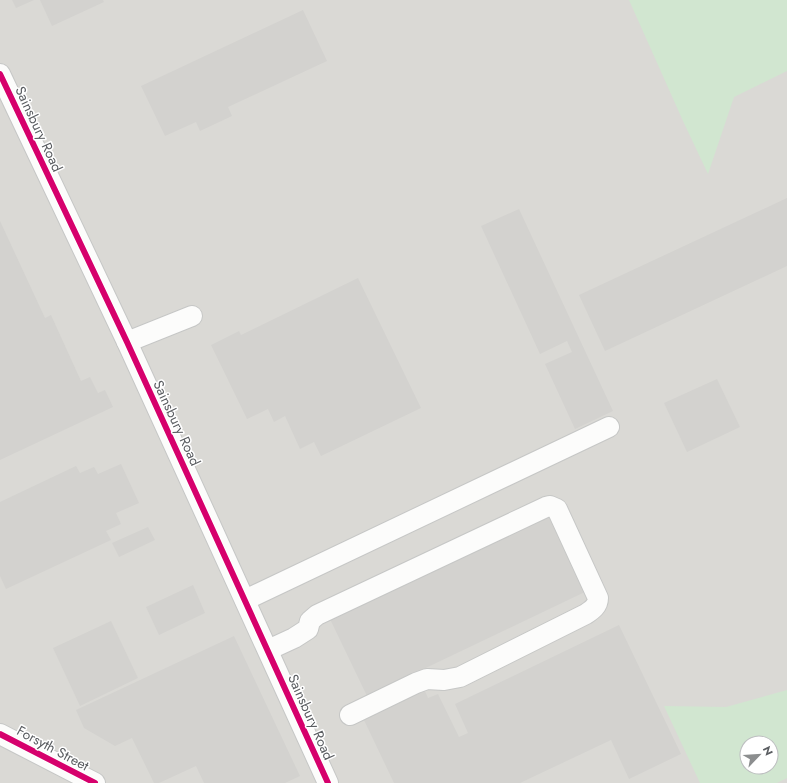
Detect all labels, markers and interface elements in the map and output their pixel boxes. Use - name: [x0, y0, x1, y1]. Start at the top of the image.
- street label: Sainsbury Road: [10, 83, 68, 175]
- street label: Sainsbury Road: [148, 377, 206, 469]
- street label: Sainsbury Road: [283, 671, 339, 763]
- street label: Forsyth Street: [13, 721, 93, 776]
- north arrow: [739, 735, 779, 775]
- text: N: [759, 743, 777, 758]

